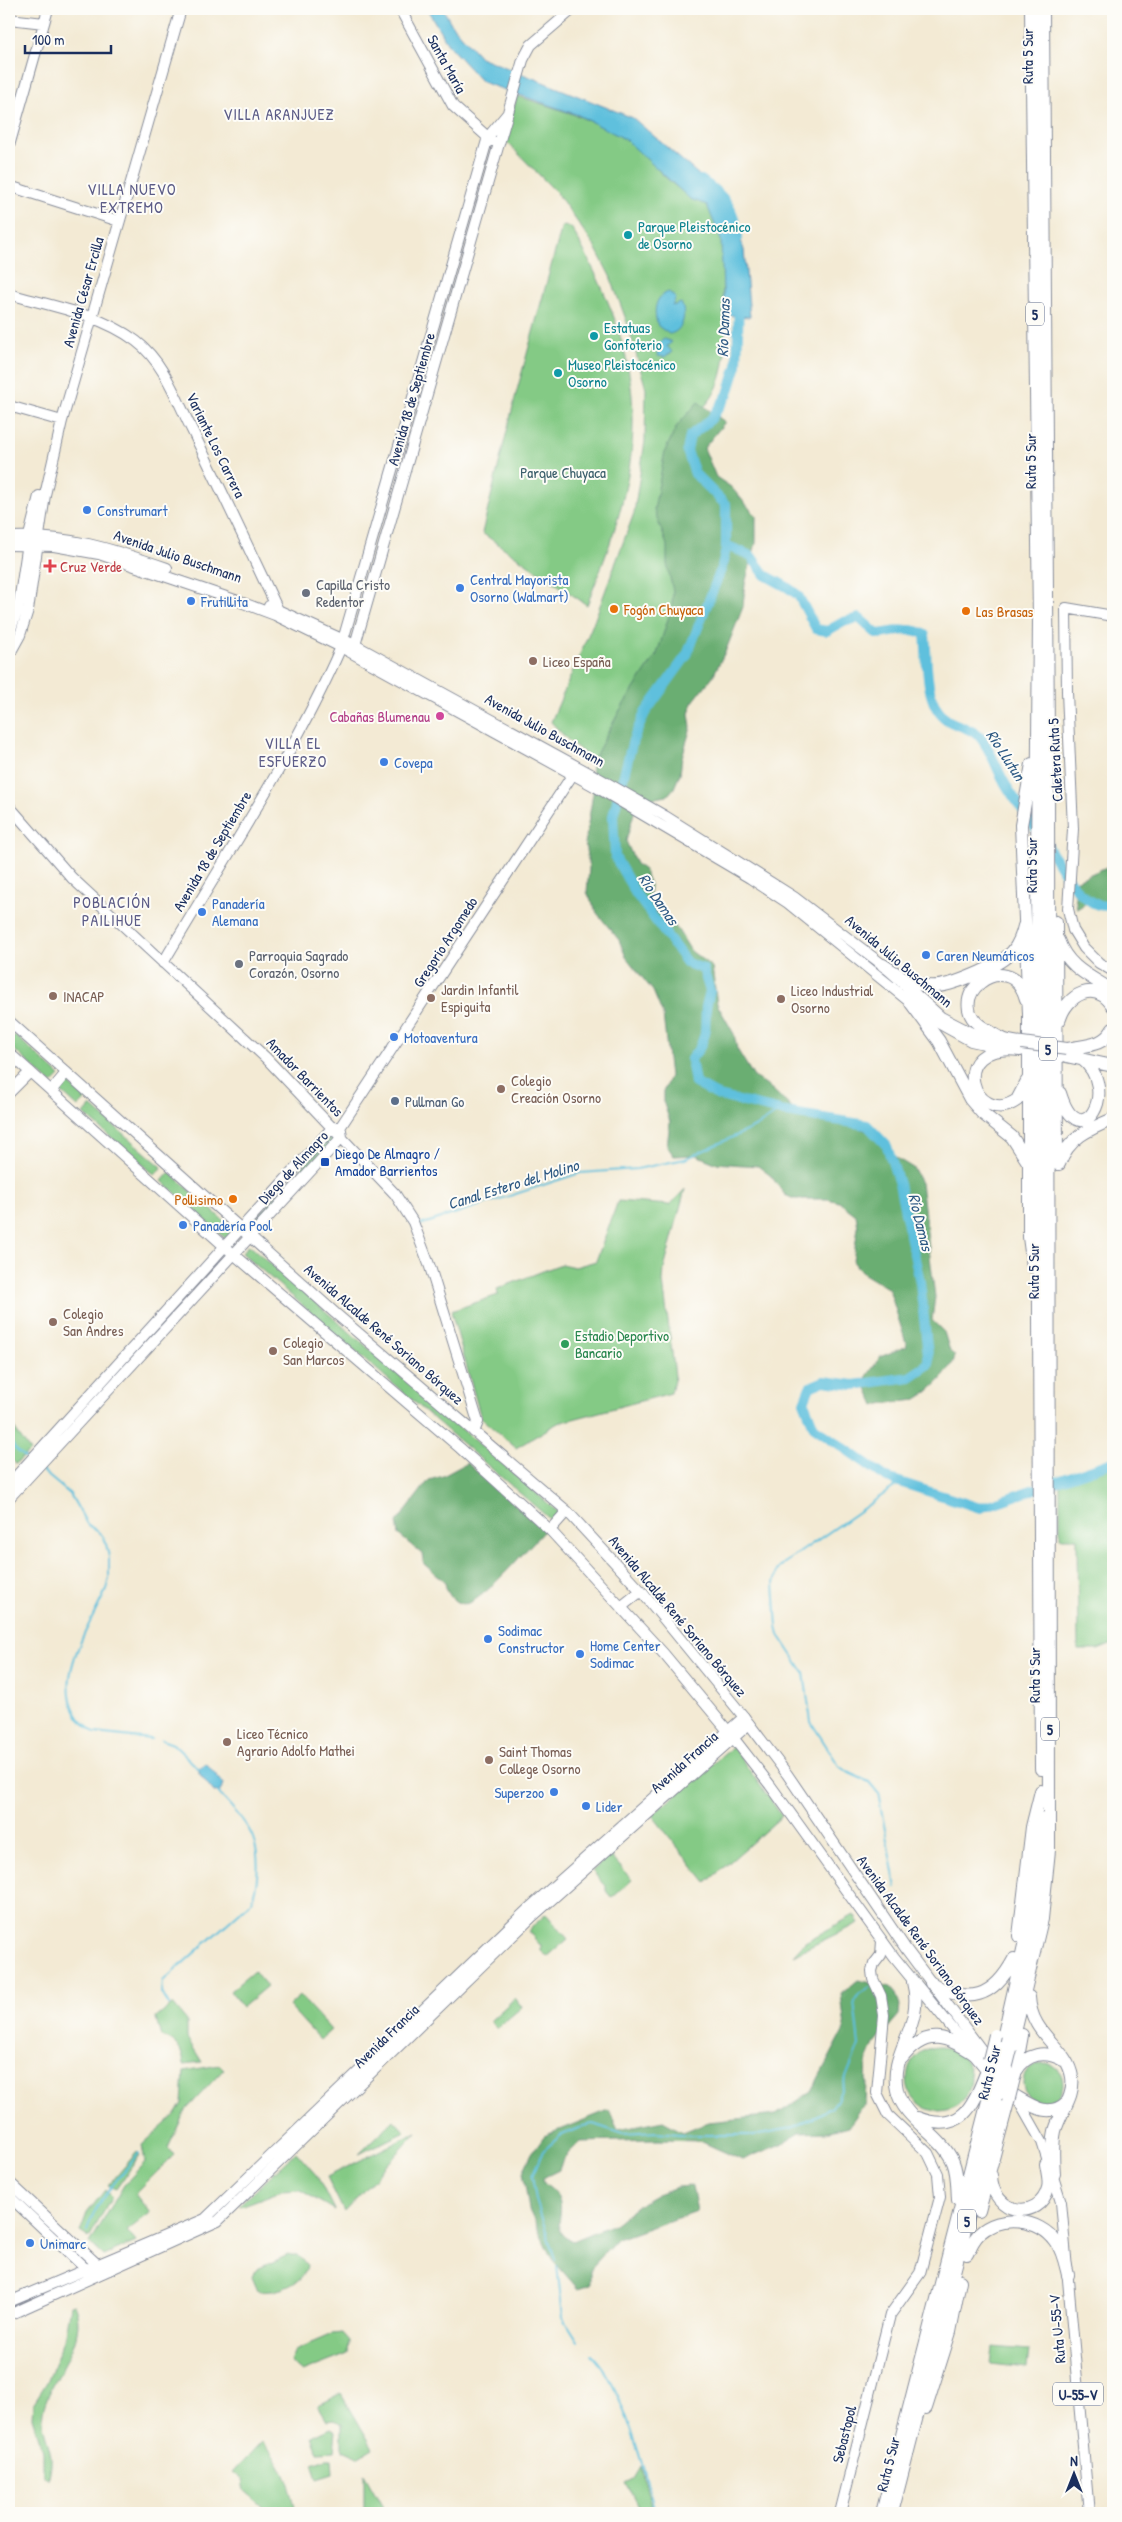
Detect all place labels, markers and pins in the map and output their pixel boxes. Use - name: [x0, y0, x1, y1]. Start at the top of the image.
- place label: Parque Pleistocénico de Osorno: [638, 216, 751, 254]
- marker: Parque Pleistocénico de Osorno: [622, 229, 634, 241]
- place label: Estatuas Gonfoterio: [604, 317, 662, 355]
- marker: Estatuas Gonfoterio: [588, 330, 600, 342]
- place label: Museo Pleistocénico Osorno: [568, 354, 675, 392]
- marker: Museo Pleistocénico Osorno: [552, 367, 564, 379]
- place label: Construmart: [97, 500, 169, 521]
- marker: Construmart: [81, 504, 93, 516]
- place label: Cruz Verde: [60, 556, 122, 577]
- marker: Cruz Verde: [44, 560, 56, 572]
- place label: Central Mayorista Osorno (Walmart): [470, 569, 569, 607]
- place label: Capilla Cristo Redentor: [316, 574, 390, 612]
- marker: Central Mayorista Osorno (Walmart): [454, 582, 466, 594]
- marker: Capilla Cristo Redentor: [300, 587, 312, 599]
- place label: Frutillita: [200, 591, 248, 612]
- marker: Frutillita: [185, 595, 197, 607]
- place label: Fogón Chuyaca: [623, 599, 703, 620]
- place label: Las Brasas: [976, 601, 1034, 622]
- marker: Fogón Chuyaca: [608, 603, 620, 615]
- marker: Las Brasas: [960, 605, 972, 617]
- place label: Liceo España: [543, 651, 611, 672]
- marker: Liceo España: [527, 655, 539, 667]
- place label: Cabañas Blumenau: [330, 706, 430, 727]
- marker: Cabañas Blumenau: [434, 710, 446, 722]
- place label: Covepa: [394, 752, 433, 773]
- marker: Covepa: [378, 756, 390, 768]
- place label: Panadería Alemana: [212, 893, 265, 931]
- marker: Panadería Alemana: [196, 906, 208, 918]
- place label: Parroquia Sagrado Corazón, Osorno: [249, 945, 348, 983]
- place label: Caren Neumáticos: [936, 945, 1034, 966]
- marker: Caren Neumáticos: [920, 949, 932, 961]
- marker: Parroquia Sagrado Corazón, Osorno: [233, 958, 245, 970]
- place label: Jardin Infantil Espiguita: [441, 979, 519, 1017]
- place label: Liceo Industrial Osorno: [791, 980, 873, 1018]
- place label: INACAP: [63, 986, 105, 1007]
- marker: INACAP: [47, 990, 59, 1002]
- marker: Jardin Infantil Espiguita: [425, 992, 437, 1004]
- marker: Liceo Industrial Osorno: [775, 993, 787, 1005]
- place label: Motoaventura: [404, 1027, 478, 1048]
- marker: Motoaventura: [388, 1031, 400, 1043]
- place label: Colegio Creación Osorno: [511, 1070, 601, 1108]
- marker: Colegio Creación Osorno: [495, 1083, 507, 1095]
- place label: Pullman Go: [405, 1091, 464, 1112]
- marker: Pullman Go: [389, 1095, 401, 1107]
- place label: Diego De Almagro / Amador Barrientos: [335, 1143, 440, 1181]
- marker: Diego De Almagro / Amador Barrientos: [319, 1156, 331, 1168]
- place label: Pollisimo: [175, 1189, 223, 1210]
- marker: Pollisimo: [227, 1193, 239, 1205]
- place label: Panadería Pool: [193, 1215, 272, 1236]
- marker: Panadería Pool: [177, 1219, 189, 1231]
- place label: Colegio San Andres: [63, 1303, 124, 1341]
- marker: Colegio San Andres: [47, 1316, 59, 1328]
- place label: Estadio Deportivo Bancario: [575, 1325, 669, 1363]
- place label: Colegio San Marcos: [283, 1332, 344, 1370]
- marker: Estadio Deportivo Bancario: [559, 1338, 571, 1350]
- marker: Colegio San Marcos: [267, 1345, 279, 1357]
- place label: Sodimac Constructor: [498, 1620, 565, 1658]
- marker: Sodimac Constructor: [482, 1633, 494, 1645]
- place label: Home Center Sodimac: [590, 1635, 661, 1673]
- marker: Home Center Sodimac: [574, 1648, 586, 1660]
- place label: Liceo Técnico Agrario Adolfo Mathei: [237, 1723, 355, 1761]
- marker: Liceo Técnico Agrario Adolfo Mathei: [221, 1736, 233, 1748]
- place label: Saint Thomas College Osorno: [499, 1741, 581, 1779]
- marker: Saint Thomas College Osorno: [483, 1754, 495, 1766]
- place label: Superzoo: [494, 1782, 544, 1803]
- marker: Superzoo: [548, 1786, 560, 1798]
- place label: Lider: [596, 1796, 623, 1817]
- marker: Lider: [580, 1800, 592, 1812]
- place label: Unimarc: [40, 2233, 86, 2254]
- marker: Unimarc: [24, 2237, 36, 2249]

